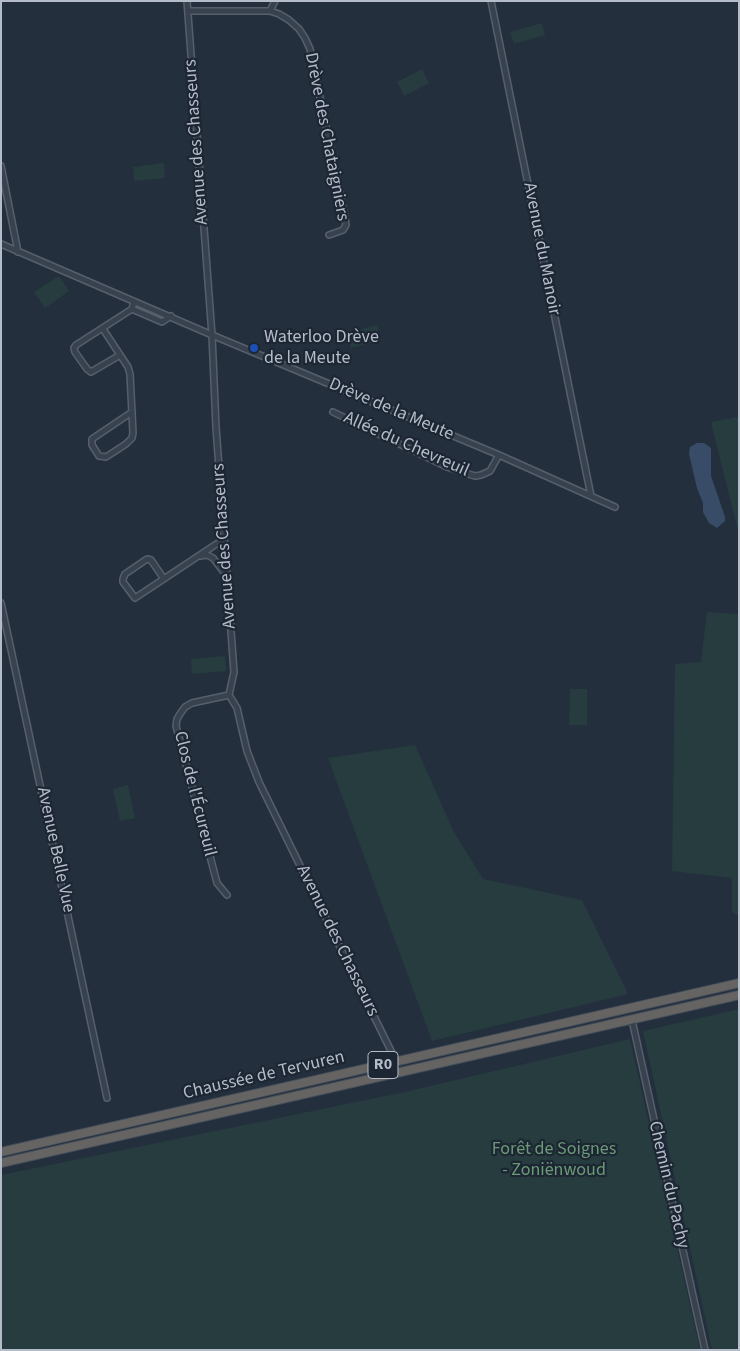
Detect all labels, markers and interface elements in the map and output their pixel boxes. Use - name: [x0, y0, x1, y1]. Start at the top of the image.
- street label: Drève des Chataigniers: [299, 51, 353, 223]
- street label: Avenue des Chasseurs: [180, 59, 214, 225]
- street label: Avenue du Manoir: [518, 181, 564, 317]
- place label: Waterloo Drève de la Meute: [264, 327, 379, 369]
- marker: Waterloo Drève de la Meute: [248, 342, 260, 354]
- street label: Drève de la Meute: [325, 374, 457, 446]
- street label: Allée du Chevreuil: [340, 408, 472, 482]
- street label: Avenue des Chasseurs: [208, 463, 242, 629]
- street label: Clos de l'Écureuil: [168, 729, 220, 859]
- street label: Avenue Belle Vue: [31, 785, 79, 915]
- street label: Avenue des Chasseurs: [291, 862, 383, 1020]
- street label: Chaussée de Tervuren: [181, 1047, 347, 1105]
- road number: R0: [368, 1052, 398, 1078]
- street label: Chemin du Pachy: [643, 1119, 693, 1251]
- park label: Forêt de Soignes - Zoniënwoud: [492, 1139, 616, 1182]

